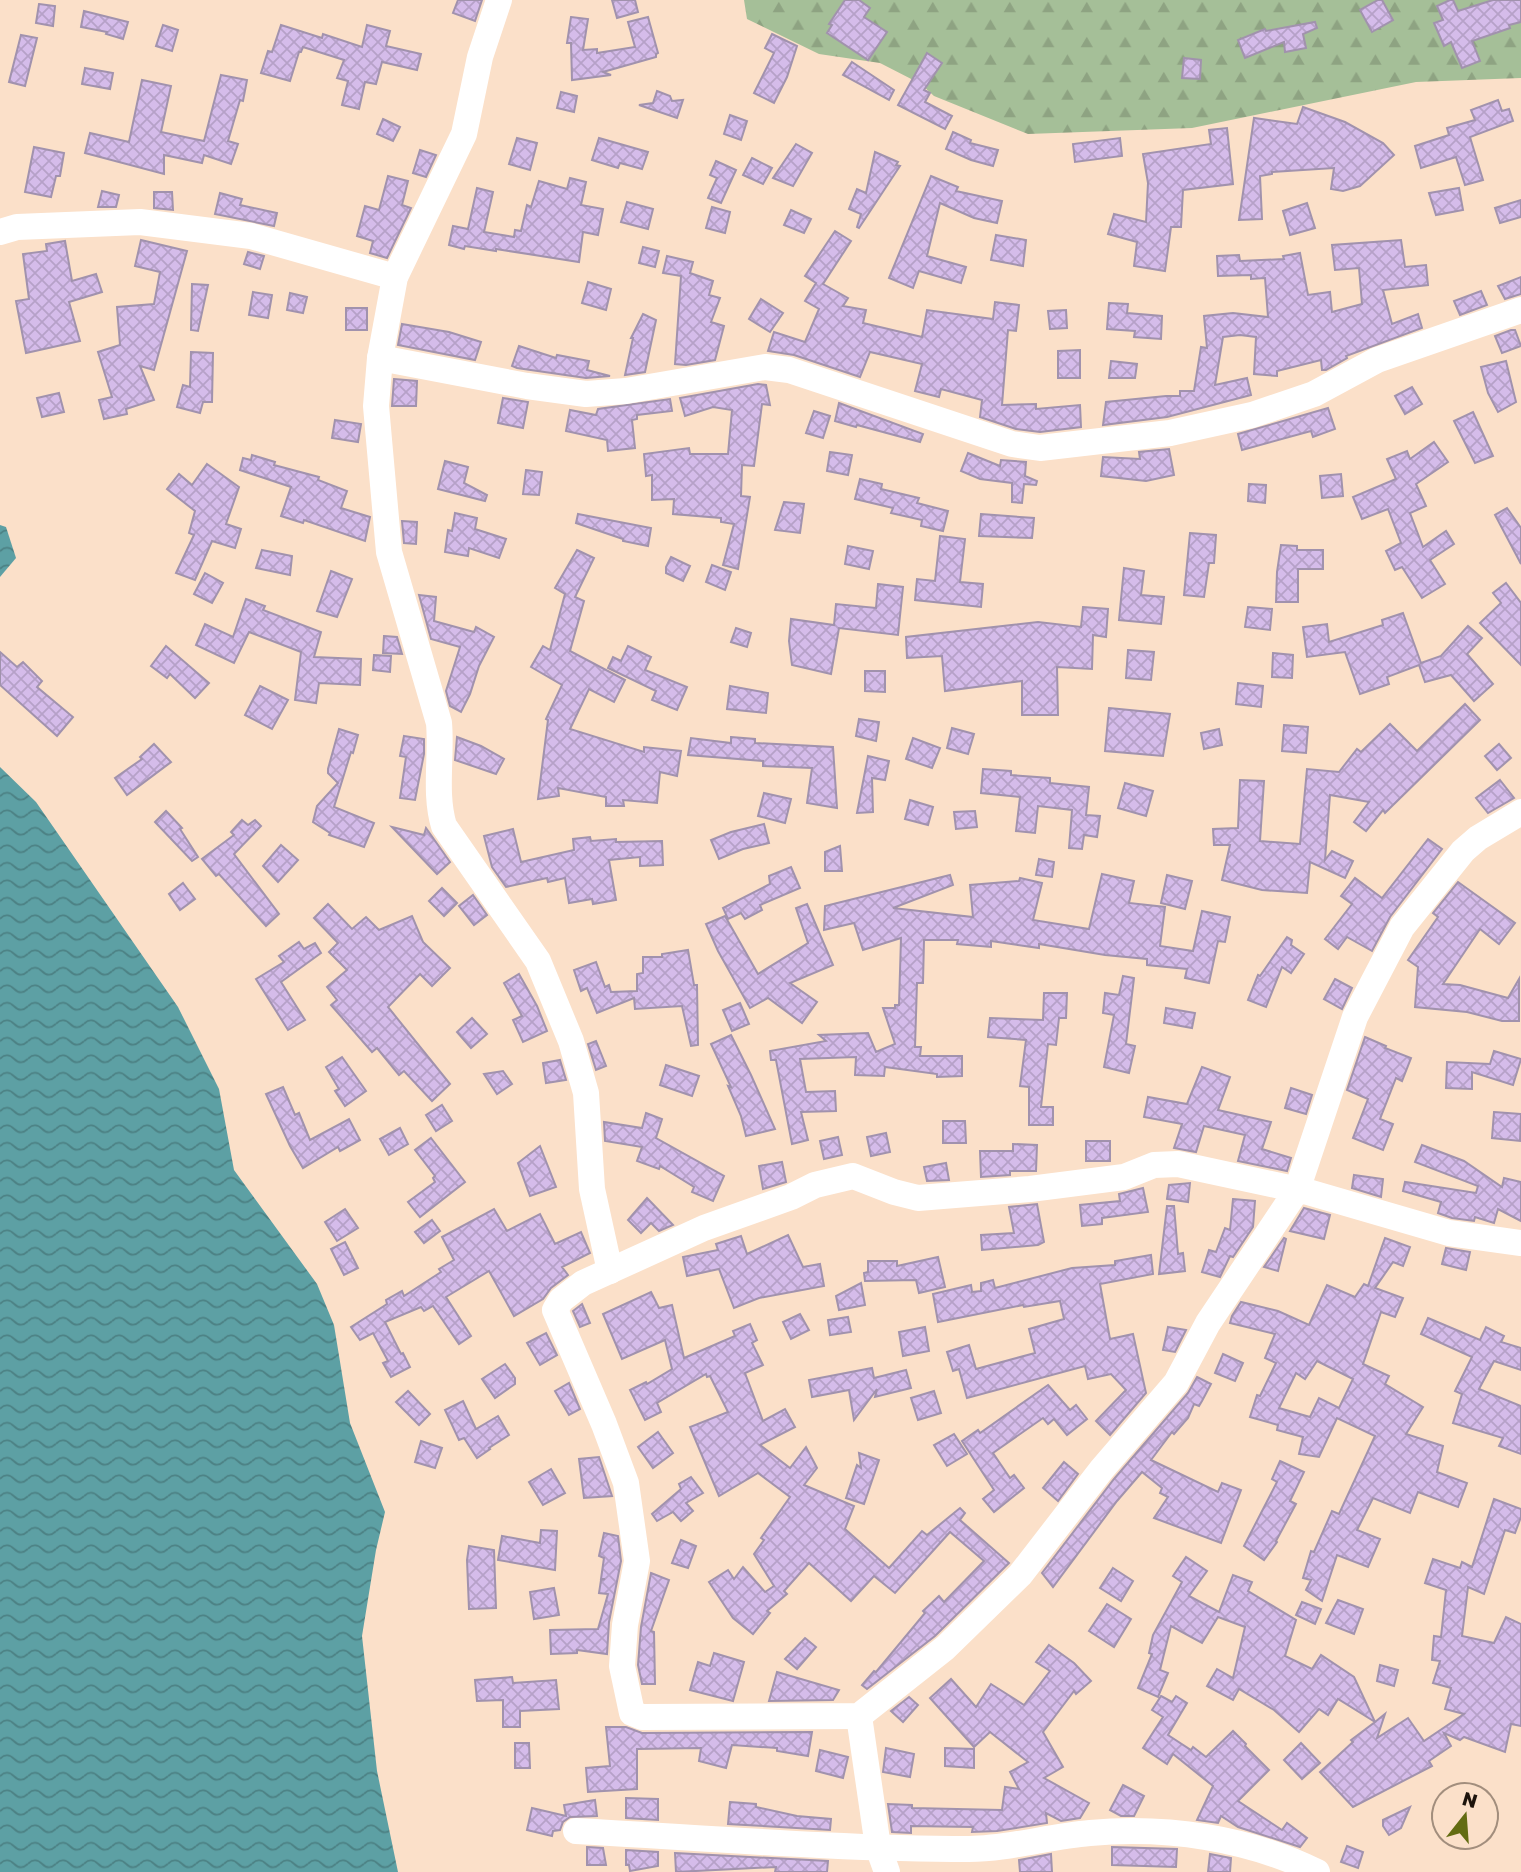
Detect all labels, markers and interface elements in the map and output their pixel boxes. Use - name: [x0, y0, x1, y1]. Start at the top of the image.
- north arrow: [1430, 1781, 1500, 1851]
- text: N: [1460, 1786, 1480, 1812]

